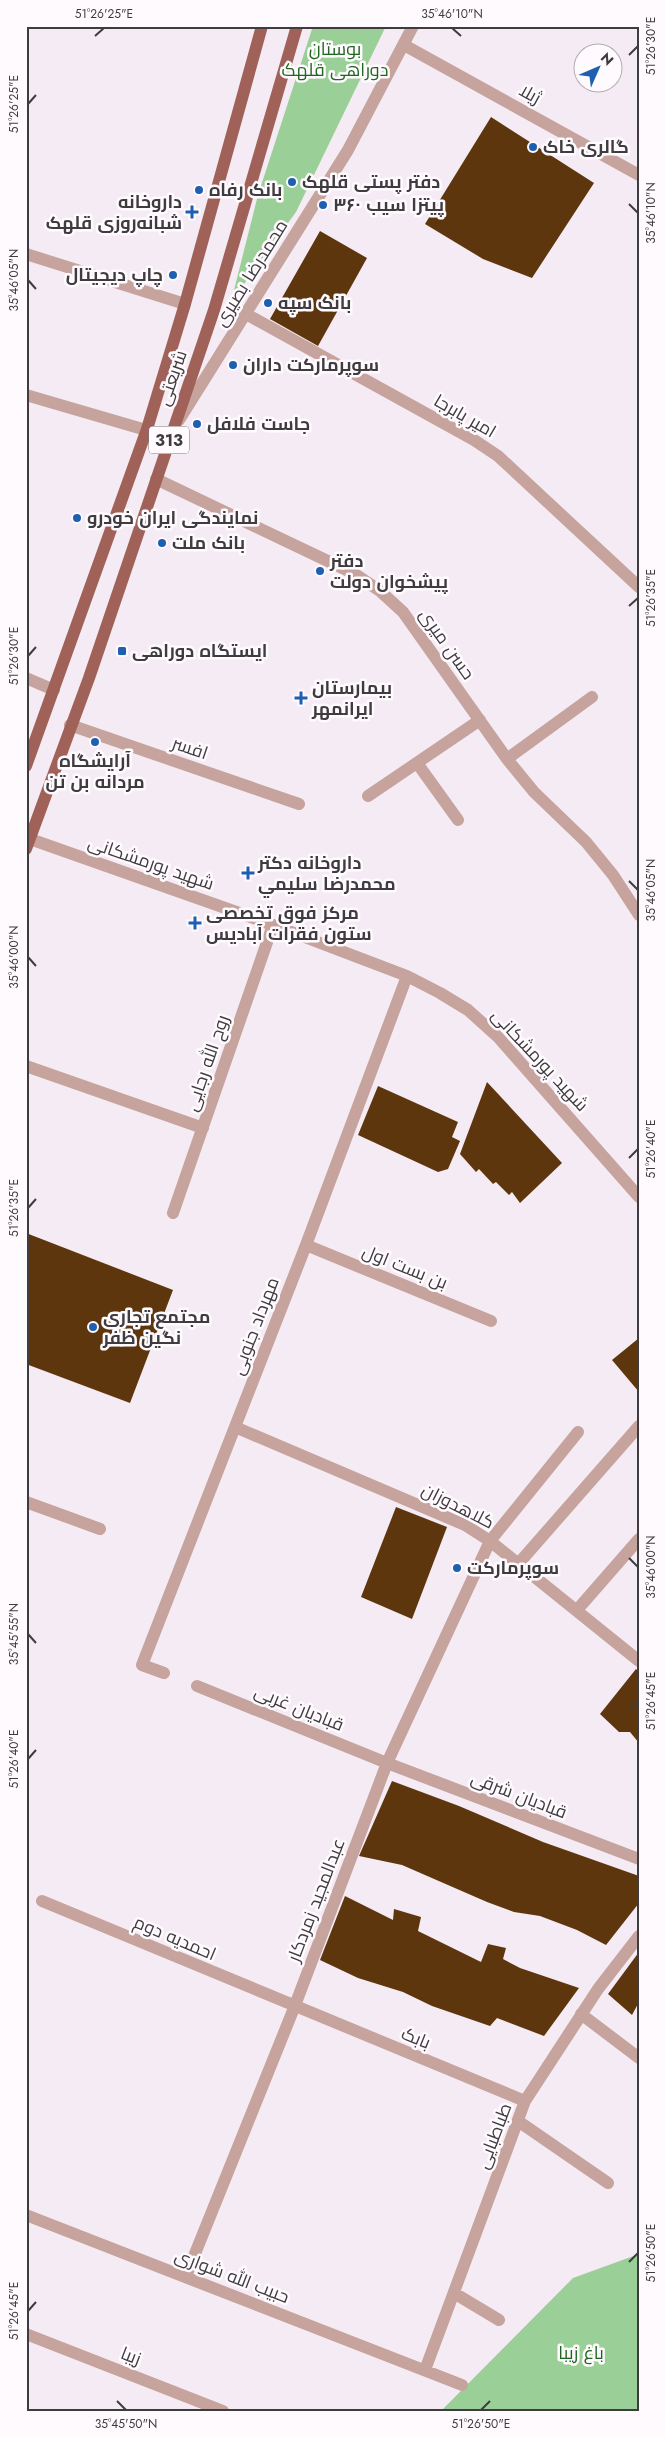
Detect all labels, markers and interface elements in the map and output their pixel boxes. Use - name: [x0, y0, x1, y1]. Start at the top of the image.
- text: 51°26'25"E: [75, 5, 133, 23]
- text: 35°46'10"N: [421, 5, 483, 23]
- text: 51°26'30"E: [642, 17, 660, 75]
- park label: بوستان دوراهی قلهک: [282, 36, 388, 83]
- north arrow: [572, 42, 622, 92]
- text: N: [596, 48, 618, 70]
- text: 51°26'25"E: [5, 75, 23, 133]
- street label: ژیلا: [514, 77, 546, 111]
- place label: گالری خاک: [543, 134, 629, 160]
- marker: گالری خاک: [527, 141, 539, 153]
- place label: دفتر پستی قلهک: [302, 169, 440, 195]
- marker: دفتر پستی قلهک: [286, 176, 298, 188]
- place label: بانک رفاه: [209, 177, 282, 203]
- text: 35°46'10"N: [642, 182, 660, 244]
- marker: بانک رفاه: [193, 184, 205, 196]
- place label: داروخانه شبانه‌روزی قلهک: [46, 189, 182, 236]
- place label: پیتزا سیب ٣۶٠: [333, 192, 444, 218]
- marker: پیتزا سیب ٣۶٠: [317, 199, 329, 211]
- marker: داروخانه شبانه‌روزی قلهک: [186, 206, 198, 218]
- street label: محمدرضا بصیری: [208, 215, 294, 331]
- text: 35°46'05"N: [5, 249, 23, 311]
- place label: چاپ دیجیتال: [66, 262, 163, 288]
- marker: چاپ دیجیتال: [167, 269, 179, 281]
- place label: بانک سپه: [278, 290, 351, 316]
- marker: بانک سپه: [262, 297, 274, 309]
- street label: شریعتی: [150, 347, 194, 409]
- place label: سوپرمارکت داران: [243, 352, 379, 378]
- marker: سوپرمارکت داران: [227, 359, 239, 371]
- street label: امیر پابرجا: [429, 388, 501, 444]
- place label: جاست فلافل: [207, 411, 310, 437]
- marker: جاست فلافل: [191, 418, 203, 430]
- road number: 313: [149, 426, 189, 454]
- place label: نمایندگی ایران خودرو: [87, 505, 258, 531]
- marker: نمایندگی ایران خودرو: [71, 512, 83, 524]
- place label: بانک ملت: [172, 530, 245, 556]
- marker: بانک ملت: [156, 537, 168, 549]
- place label: دفتر پیشخوان دولت: [329, 548, 449, 595]
- marker: دفتر پیشخوان دولت: [314, 565, 326, 577]
- text: 51°26'35"E: [642, 569, 660, 627]
- street label: حسن میری: [413, 603, 481, 685]
- text: 51°26'30"E: [5, 627, 23, 685]
- place label: ایستگاه دوراهی: [132, 638, 267, 664]
- marker: ایستگاه دوراهی: [116, 645, 128, 657]
- place label: بیمارستان ایرانمهر: [311, 675, 392, 722]
- marker: بیمارستان ایرانمهر: [294, 691, 308, 705]
- street label: افسر: [168, 729, 211, 766]
- marker: آرایشگاه مردانه بن تن: [89, 736, 101, 748]
- place label: آرایشگاه مردانه بن تن: [45, 748, 145, 795]
- street label: شهید پورمشکانی: [84, 829, 218, 897]
- place label: داروخانه دكتر محمدرضا سليمي: [257, 850, 396, 899]
- text: 35°46'05"N: [642, 859, 660, 921]
- marker: داروخانه دكتر محمدرضا سليمي: [242, 867, 254, 879]
- place label: مرکز فوق تخصصی ستون فقرات آبادیس: [206, 900, 372, 947]
- marker: مرکز فوق تخصصی ستون فقرات آبادیس: [188, 916, 202, 930]
- text: 35°46'00"N: [5, 925, 23, 989]
- street label: شهید پورمشکانی: [485, 1003, 595, 1117]
- street label: روح الله رجایی: [178, 1011, 236, 1115]
- text: 51°26'40"E: [642, 1119, 660, 1179]
- text: 51°26'35"E: [5, 1179, 23, 1237]
- street label: بن بست اول: [358, 1238, 452, 1296]
- street label: مهرداد جنوبی: [224, 1273, 286, 1379]
- place label: مجتمع تجاری نگین ظفر: [102, 1304, 210, 1351]
- marker: مجتمع تجاری نگین ظفر: [87, 1321, 99, 1333]
- street label: کلاهدوزان: [417, 1477, 499, 1535]
- text: 35°46'00"N: [642, 1535, 660, 1599]
- place label: سوپرمارکت: [467, 1555, 559, 1581]
- marker: سوپرمارکت: [451, 1562, 463, 1574]
- text: 35°45'55"N: [5, 1603, 23, 1665]
- text: 51°26'45"E: [642, 1672, 660, 1730]
- street label: قبادیان غربی: [250, 1678, 348, 1738]
- text: 51°26'40"E: [5, 1729, 23, 1789]
- street label: قبادیان شرقی: [467, 1765, 571, 1825]
- street label: عبدالمجید زمردکار: [280, 1834, 351, 1966]
- street label: احمدیه دوم: [130, 1909, 220, 1967]
- street label: بابک: [397, 2020, 435, 2056]
- street label: طباطبایی: [470, 2099, 518, 2173]
- text: 51°26'50"E: [642, 2224, 660, 2282]
- street label: حبیب الله شواری: [171, 2242, 293, 2310]
- text: 51°26'45"E: [5, 2282, 23, 2340]
- street label: زیبا: [117, 2340, 145, 2372]
- park label: باغ زیبا: [558, 2340, 604, 2366]
- text: 35°45'50"N: [95, 2415, 157, 2433]
- text: 51°26'50"E: [452, 2415, 510, 2433]

